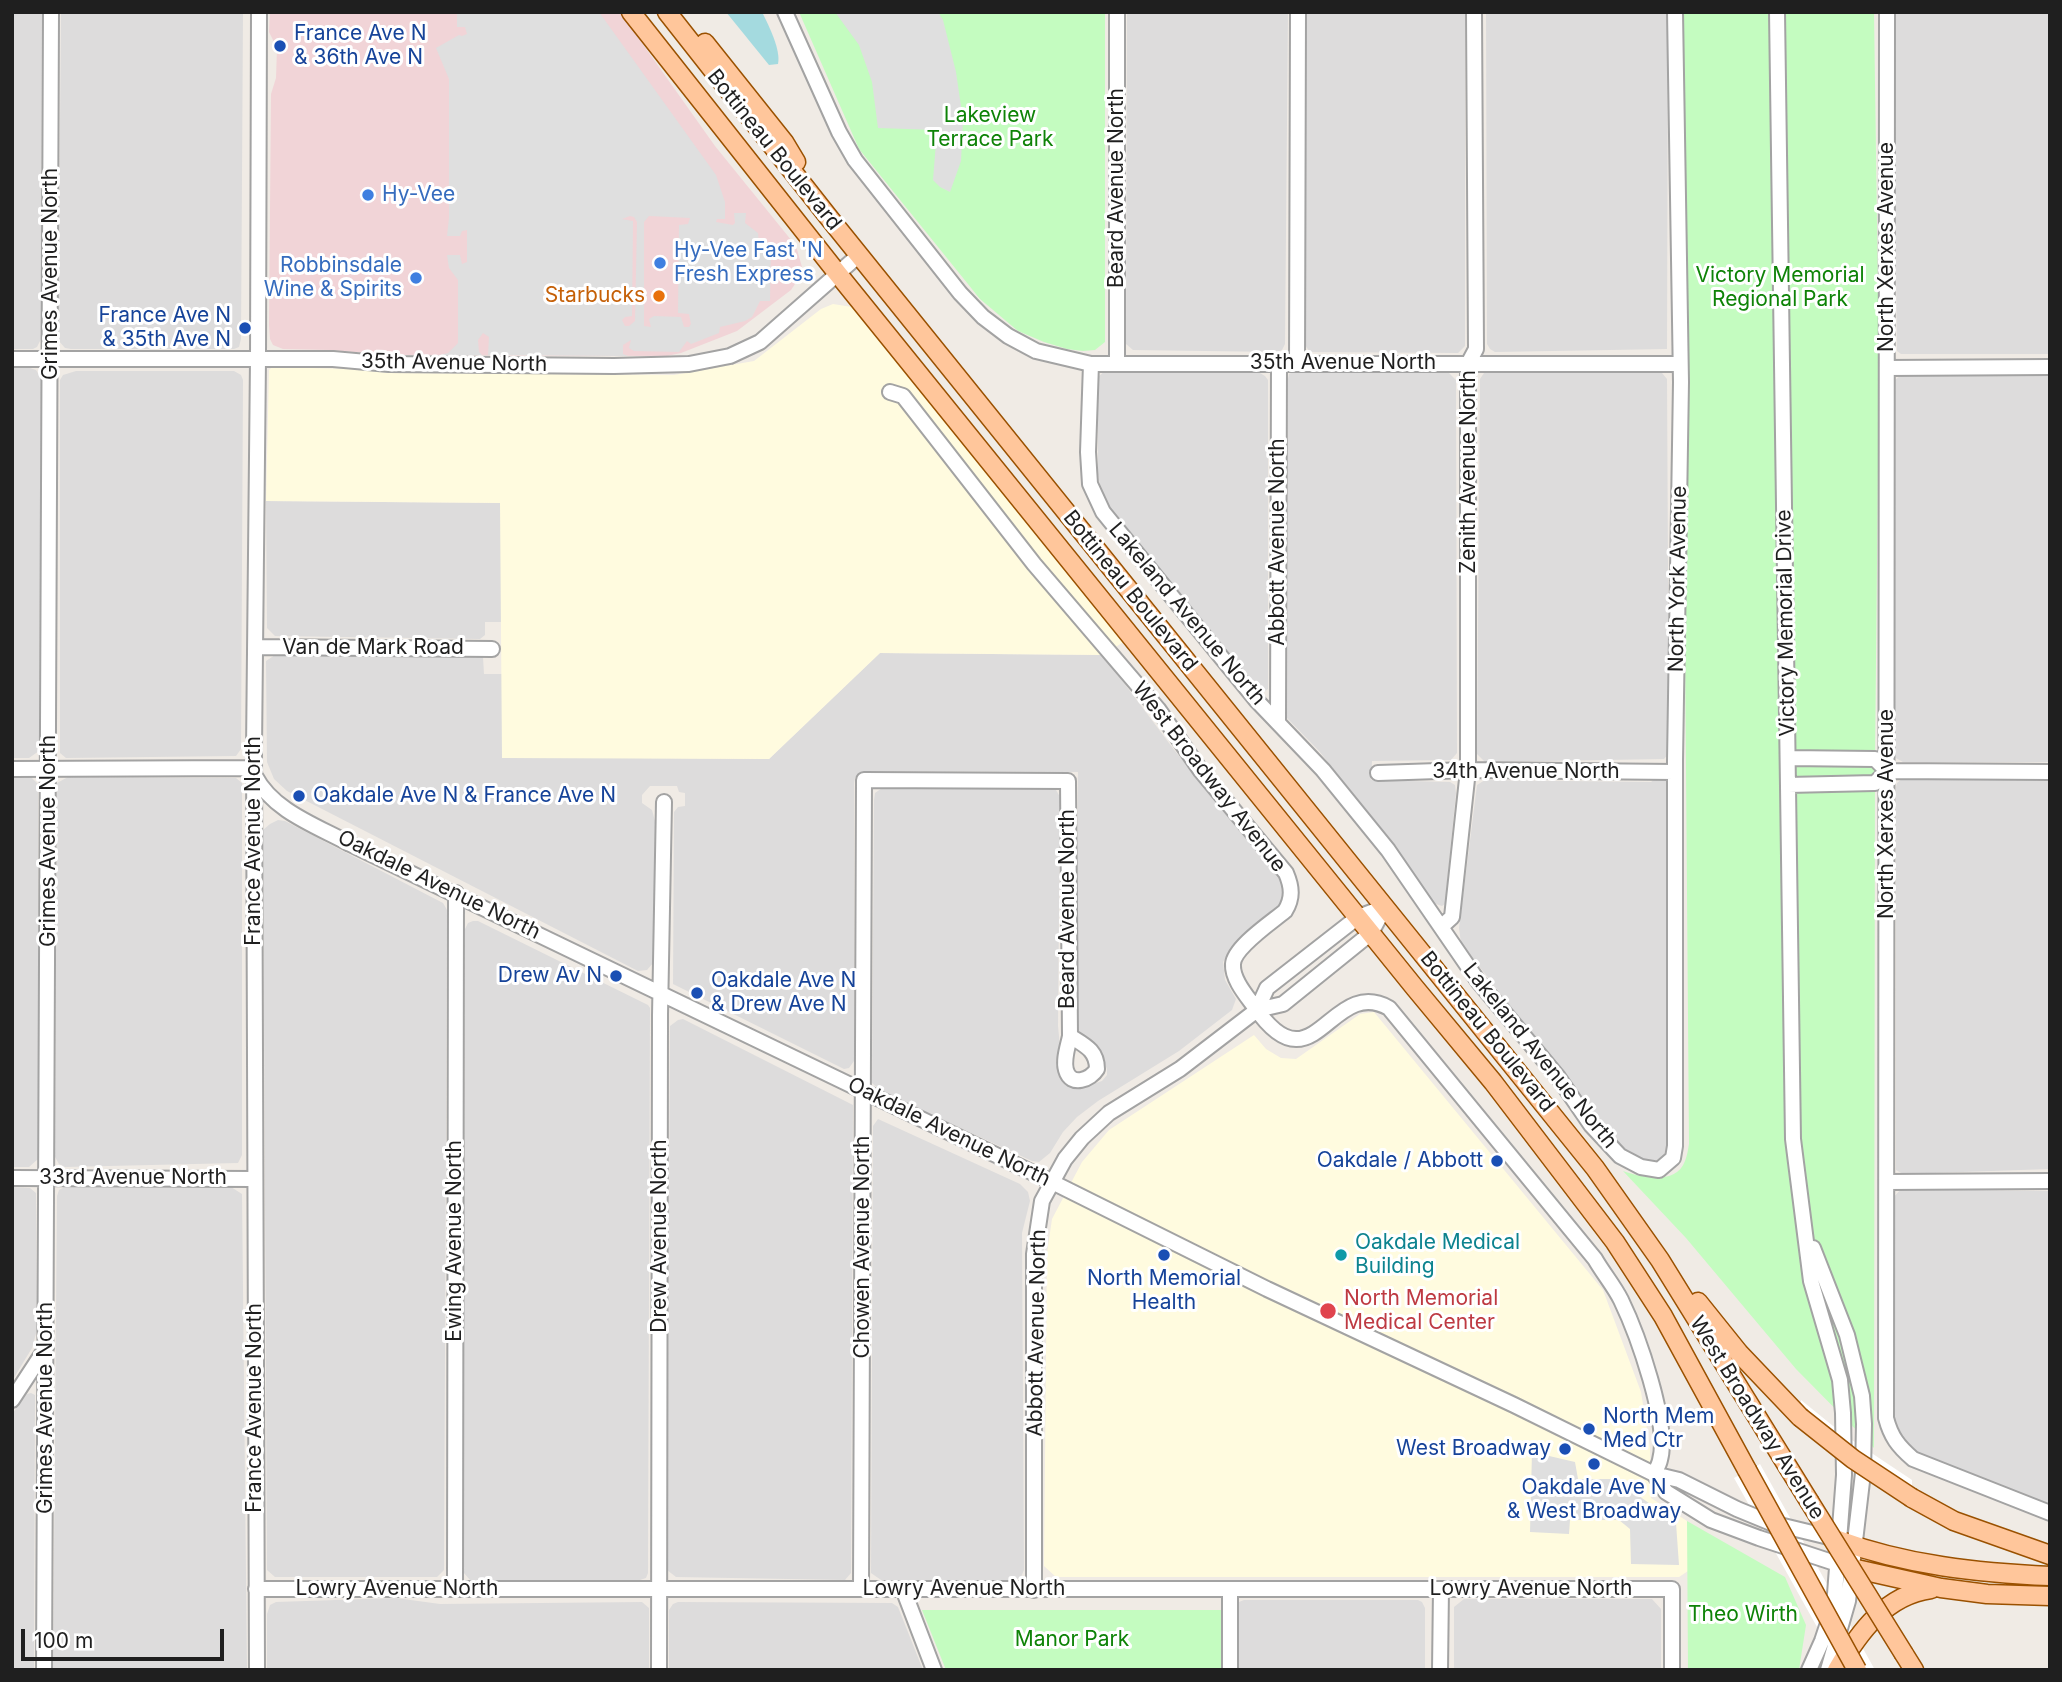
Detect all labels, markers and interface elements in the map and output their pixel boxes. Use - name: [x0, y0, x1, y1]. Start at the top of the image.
- place label: France Ave N & 36th Ave N: [294, 21, 426, 71]
- marker: France Ave N & 36th Ave N: [272, 38, 288, 54]
- street label: Bottineau Boulevard: [702, 65, 846, 235]
- street label: Beard Avenue North: [1104, 88, 1130, 288]
- park label: Lakeview Terrace Park: [926, 103, 1054, 153]
- street label: North Xerxes Avenue: [1874, 142, 1900, 352]
- street label: Grimes Avenue North: [38, 168, 64, 380]
- place label: Hy-Vee: [382, 182, 455, 208]
- marker: Hy-Vee: [360, 187, 376, 203]
- place label: Hy-Vee Fast 'N Fresh Express: [674, 238, 823, 288]
- place label: Robbinsdale Wine & Spirits: [264, 253, 402, 303]
- marker: Hy-Vee Fast 'N Fresh Express: [652, 255, 668, 271]
- park label: Victory Memorial Regional Park: [1695, 263, 1865, 313]
- marker: Robbinsdale Wine & Spirits: [408, 270, 424, 286]
- place label: Starbucks: [545, 283, 645, 309]
- marker: Starbucks: [651, 288, 667, 304]
- place label: France Ave N & 35th Ave N: [99, 303, 231, 353]
- marker: France Ave N & 35th Ave N: [237, 320, 253, 336]
- street label: 35th Avenue North: [361, 349, 547, 377]
- street label: 35th Avenue North: [1250, 350, 1436, 376]
- street label: Zenith Avenue North: [1456, 370, 1482, 574]
- street label: Abbott Avenue North: [1265, 438, 1291, 646]
- street label: North York Avenue: [1664, 486, 1692, 672]
- street label: Bottineau Boulevard: [1058, 506, 1202, 676]
- street label: Victory Memorial Drive: [1771, 509, 1801, 737]
- street label: Lakeland Avenue North: [1103, 518, 1271, 710]
- street label: Van de Mark Road: [282, 635, 464, 661]
- street label: West Broadway Avenue: [1127, 677, 1291, 877]
- street label: North Xerxes Avenue: [1874, 709, 1900, 919]
- street label: Grimes Avenue North: [36, 735, 62, 947]
- street label: France Avenue North: [241, 736, 267, 946]
- street label: 34th Avenue North: [1432, 759, 1620, 785]
- place label: Oakdale Ave N & France Ave N: [313, 783, 616, 809]
- marker: Oakdale Ave N & France Ave N: [291, 788, 307, 804]
- street label: Beard Avenue North: [1055, 809, 1081, 1009]
- street label: Oakdale Avenue North: [334, 825, 544, 945]
- street label: Bottineau Boulevard: [1415, 947, 1559, 1117]
- street label: Lakeland Avenue North: [1458, 958, 1622, 1154]
- place label: Drew Av N: [498, 963, 602, 989]
- marker: Drew Av N: [608, 968, 624, 984]
- place label: Oakdale Ave N & Drew Ave N: [711, 968, 856, 1018]
- marker: Oakdale Ave N & Drew Ave N: [689, 985, 705, 1001]
- street label: Oakdale Avenue North: [844, 1072, 1054, 1192]
- street label: Chowen Avenue North: [850, 1136, 876, 1358]
- street label: Drew Avenue North: [647, 1139, 673, 1333]
- street label: Ewing Avenue North: [442, 1140, 468, 1342]
- place label: Oakdale / Abbott: [1317, 1148, 1483, 1174]
- marker: Oakdale / Abbott: [1489, 1153, 1505, 1169]
- street label: 33rd Avenue North: [39, 1165, 227, 1191]
- street label: Abbott Avenue North: [1023, 1229, 1051, 1437]
- place label: Oakdale Medical Building: [1355, 1230, 1520, 1280]
- marker: North Memorial Health: [1156, 1247, 1172, 1263]
- marker: Oakdale Medical Building: [1333, 1247, 1349, 1263]
- place label: North Memorial Health: [1087, 1266, 1241, 1316]
- place label: North Memorial Medical Center: [1344, 1286, 1498, 1336]
- marker: North Memorial Medical Center: [1318, 1301, 1338, 1321]
- street label: Grimes Avenue North: [33, 1302, 59, 1514]
- street label: France Avenue North: [242, 1303, 268, 1513]
- street label: West Broadway Avenue: [1684, 1312, 1830, 1524]
- place label: North Mem Med Ctr: [1603, 1404, 1714, 1454]
- marker: North Mem Med Ctr: [1581, 1421, 1597, 1437]
- place label: West Broadway: [1396, 1436, 1551, 1462]
- marker: West Broadway: [1557, 1441, 1573, 1457]
- marker: Oakdale Ave N & West Broadway: [1586, 1456, 1602, 1472]
- place label: Oakdale Ave N & West Broadway: [1507, 1475, 1681, 1525]
- street label: Lowry Avenue North: [296, 1576, 498, 1602]
- street label: Lowry Avenue North: [863, 1576, 1065, 1602]
- street label: Lowry Avenue North: [1430, 1576, 1632, 1602]
- park label: Theo Wirth: [1688, 1602, 1798, 1628]
- scale bar: [24, 1616, 228, 1660]
- park label: Manor Park: [1015, 1627, 1129, 1653]
- text: 100 m: [34, 1628, 93, 1653]

